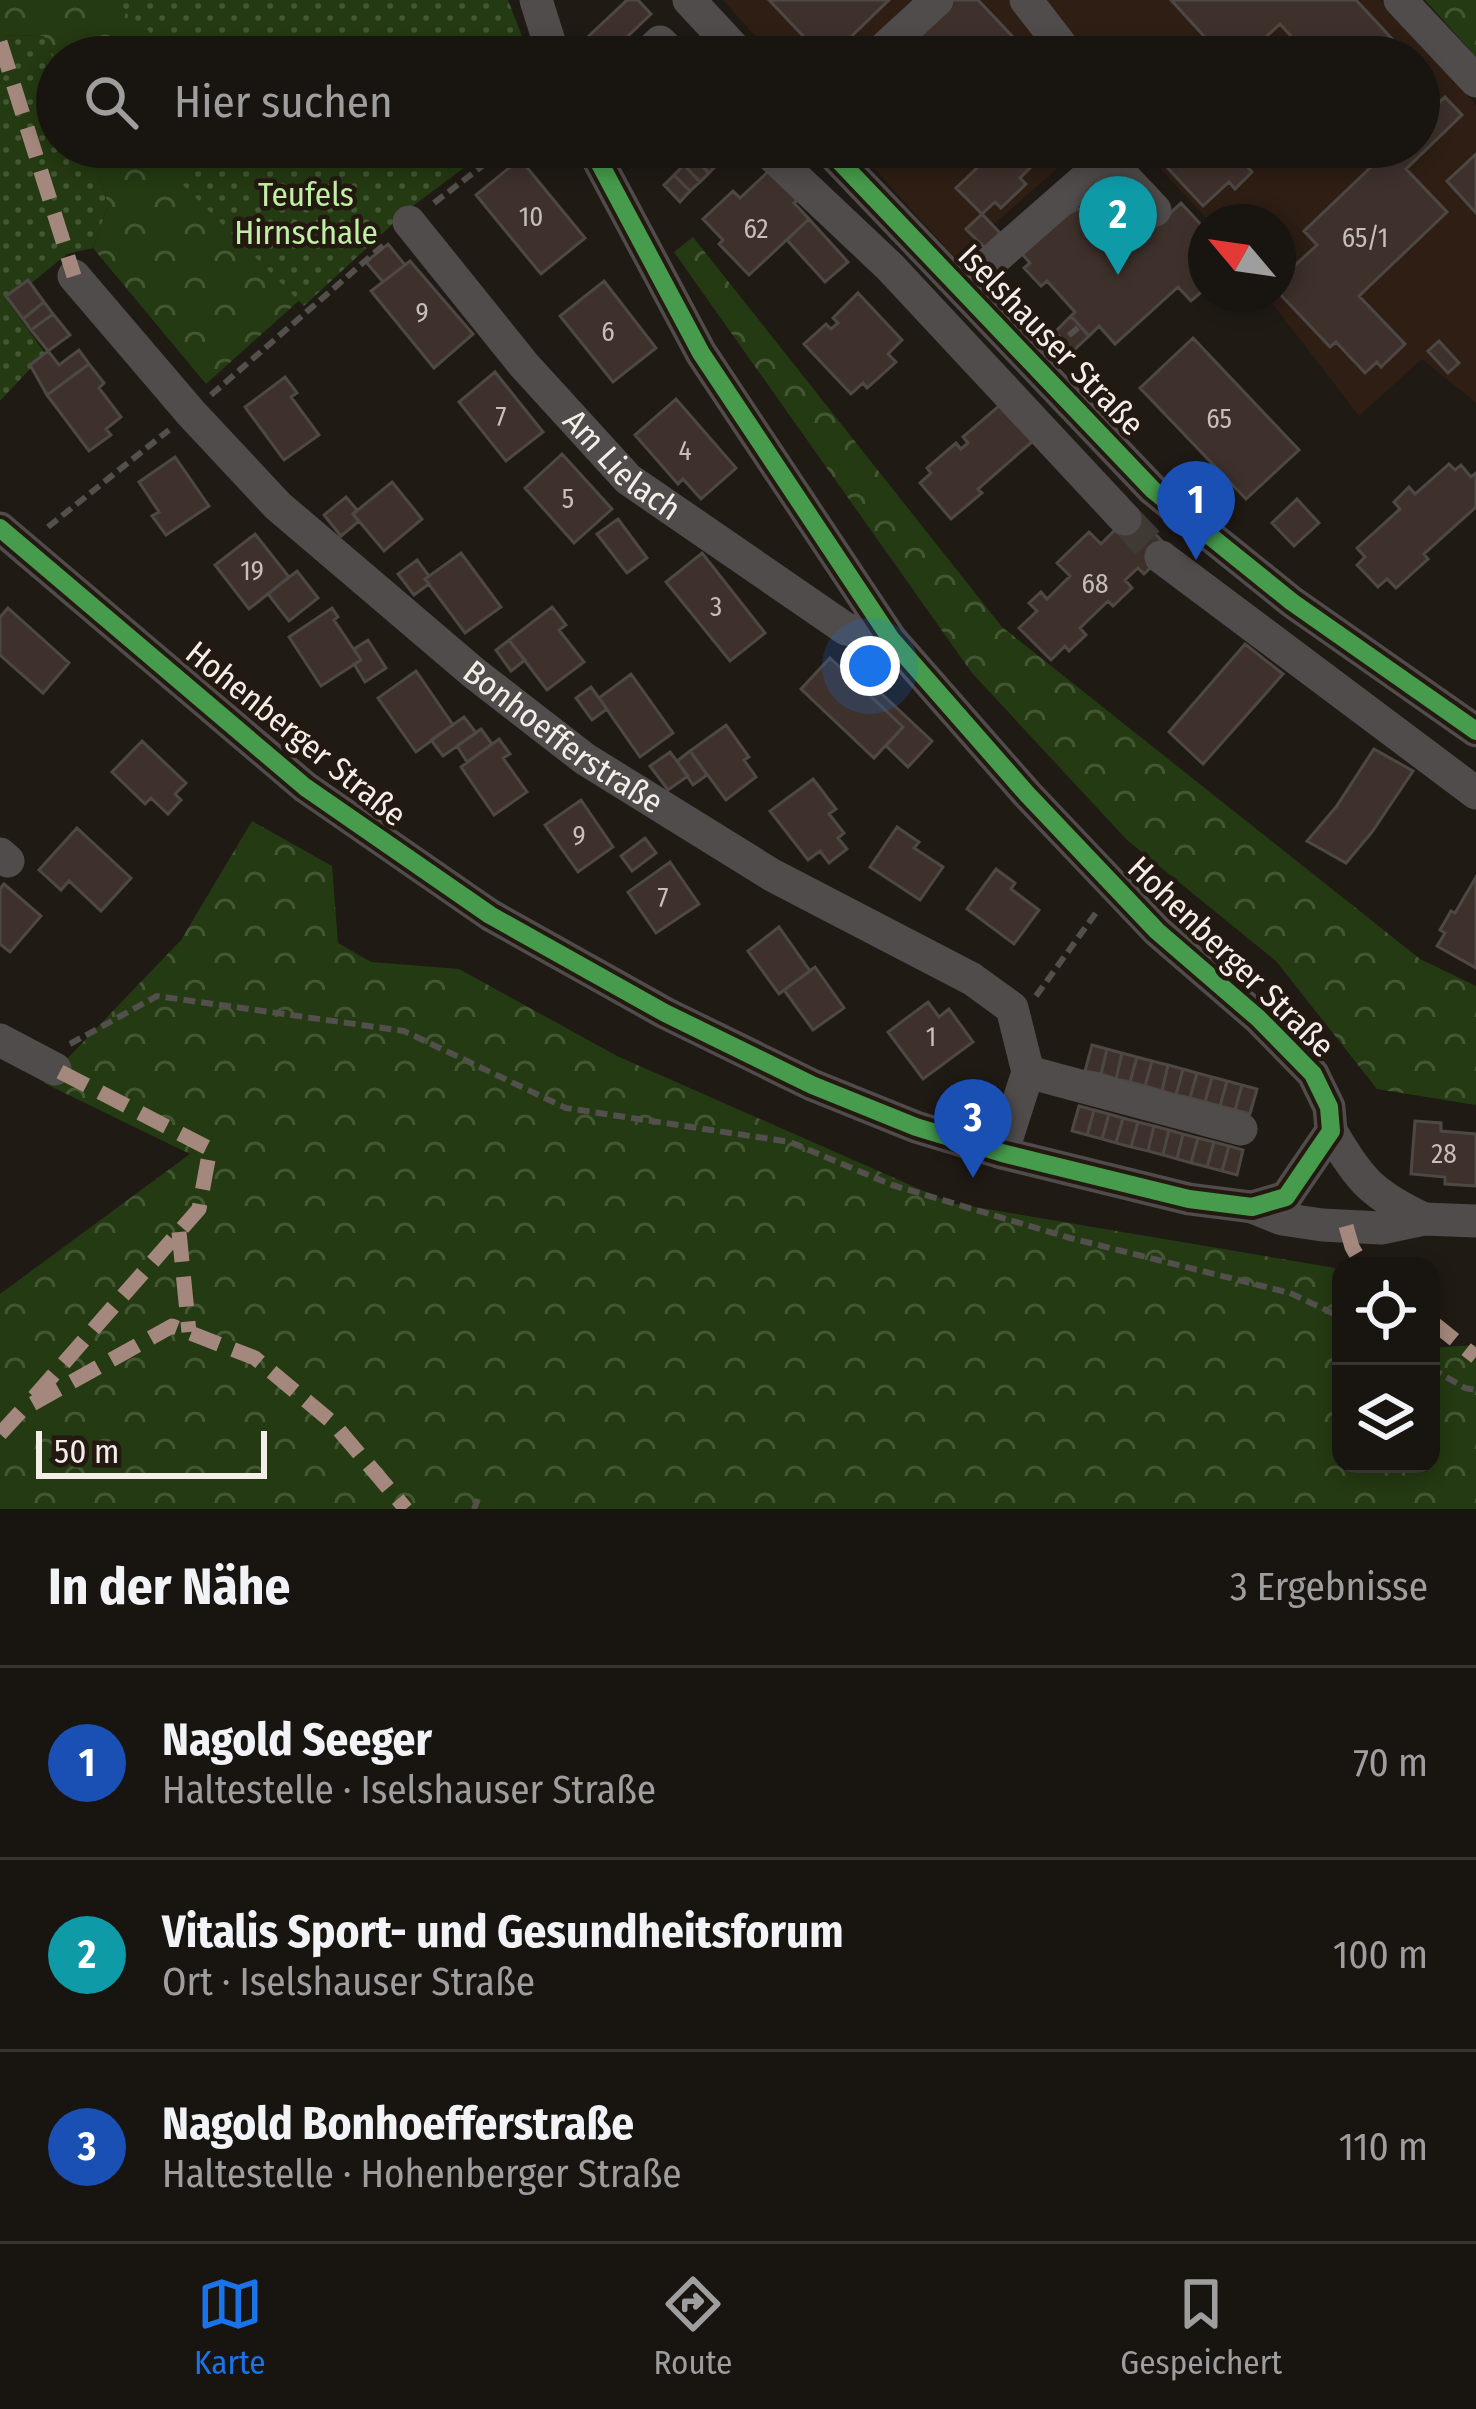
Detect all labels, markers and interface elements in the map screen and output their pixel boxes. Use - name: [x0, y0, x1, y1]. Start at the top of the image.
- search box: [36, 36, 1440, 168]
- icon: search: [78, 69, 144, 135]
- text: Hier suchen: [174, 75, 393, 129]
- park label: Teufels Hirnschale: [234, 175, 378, 253]
- pin: 2: [1079, 176, 1157, 275]
- house number: 10: [519, 201, 543, 233]
- north arrow: [1188, 204, 1296, 312]
- house number: 62: [743, 213, 769, 245]
- house number: 65/1: [1342, 222, 1388, 254]
- street label: Iselshauser Straße: [950, 236, 1152, 444]
- house number: 9: [415, 297, 429, 329]
- house number: 6: [601, 316, 615, 348]
- house number: 7: [496, 401, 507, 433]
- street label: Am Lielach: [555, 401, 688, 529]
- house number: 65: [1206, 403, 1232, 435]
- house number: 4: [678, 435, 692, 467]
- pin: 1: [1157, 461, 1235, 560]
- house number: 5: [562, 483, 574, 515]
- house number: 19: [240, 555, 264, 587]
- house number: 68: [1082, 568, 1108, 600]
- house number: 3: [710, 591, 722, 623]
- street label: Hohenberger Straße: [178, 633, 414, 835]
- your location: [840, 636, 900, 696]
- street label: Bonhoefferstraße: [455, 652, 670, 822]
- house number: 9: [572, 820, 586, 852]
- street label: Hohenberger Straße: [1119, 848, 1343, 1066]
- house number: 7: [658, 882, 669, 914]
- house number: 1: [926, 1021, 936, 1053]
- pin: 3: [934, 1079, 1012, 1178]
- house number: 28: [1431, 1138, 1457, 1170]
- map controls: [1332, 1257, 1440, 1473]
- button: locate: [1332, 1257, 1440, 1365]
- button: layers: [1332, 1365, 1440, 1473]
- scale bar: [36, 1425, 267, 1478]
- text: 50 m: [54, 1432, 119, 1472]
- text: In der Nähe: [48, 1556, 290, 1618]
- text: 3 Ergebnisse: [1230, 1564, 1428, 1610]
- text: Nagold Seeger: [162, 1713, 432, 1767]
- text: 1: [79, 1740, 95, 1786]
- text: 70 m: [1353, 1740, 1428, 1786]
- text: Haltestelle · Iselshauser Straße: [162, 1767, 656, 1813]
- text: Vitalis Sport- und Gesundheitsforum: [162, 1905, 844, 1959]
- text: 2: [78, 1932, 96, 1978]
- text: 100 m: [1333, 1932, 1428, 1978]
- text: Ort · Iselshauser Straße: [162, 1959, 535, 2005]
- text: Nagold Bonhoefferstraße: [162, 2097, 634, 2151]
- text: 3: [78, 2124, 96, 2170]
- text: 110 m: [1339, 2124, 1428, 2170]
- text: Haltestelle · Hohenberger Straße: [162, 2151, 682, 2197]
- tab: Karte: [194, 2271, 266, 2383]
- tab: Route: [654, 2271, 732, 2383]
- tab: Gespeichert: [1120, 2271, 1282, 2383]

